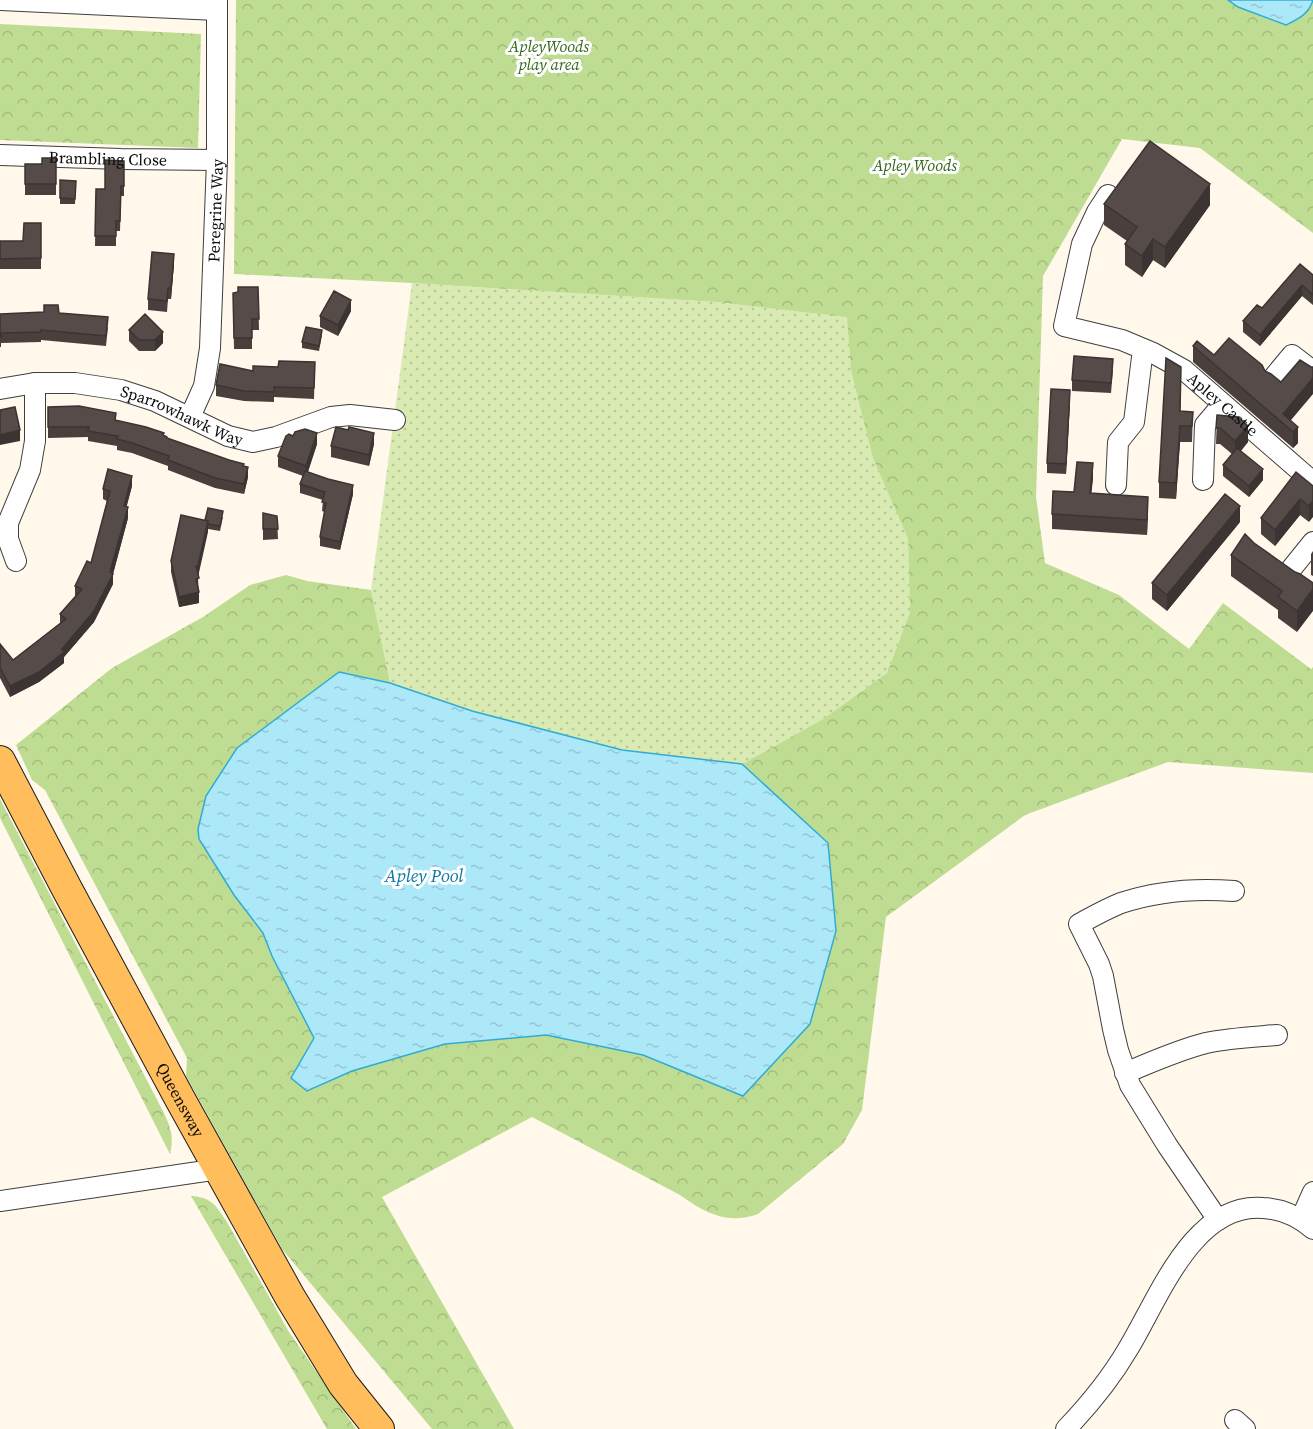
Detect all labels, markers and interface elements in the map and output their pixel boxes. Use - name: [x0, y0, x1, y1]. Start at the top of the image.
- park label: ApleyWoods play area: [508, 35, 589, 75]
- street label: Brambling Close: [48, 146, 167, 170]
- park label: Apley Woods: [872, 154, 957, 176]
- street label: Peregrine Way: [202, 158, 228, 263]
- street label: Apley Castle: [1183, 367, 1263, 441]
- street label: Sparrowhawk Way: [118, 380, 246, 450]
- water label: Apley Pool: [384, 863, 463, 888]
- street label: Queensway: [151, 1059, 210, 1142]

